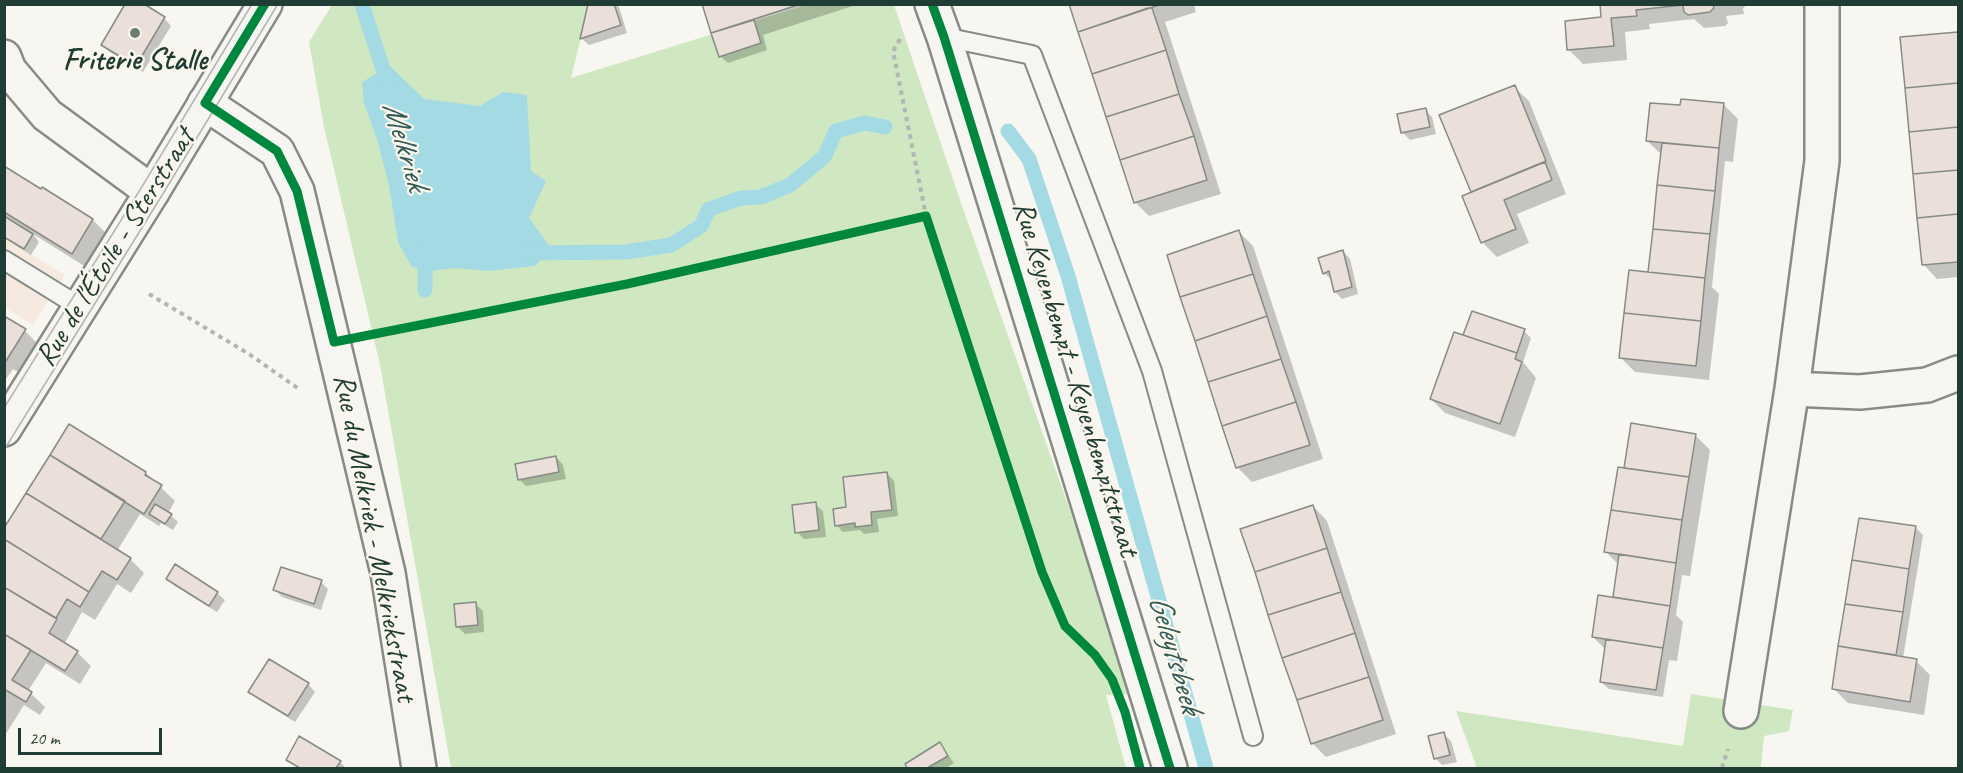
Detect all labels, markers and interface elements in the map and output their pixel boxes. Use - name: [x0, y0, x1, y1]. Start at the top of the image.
- marker: Friterie Stalle: [128, 26, 142, 40]
- place label: Friterie Stalle: [63, 43, 207, 79]
- water label: Melkriek: [372, 97, 436, 195]
- street label: Rue de l'Étoile - Sterstraat: [28, 123, 204, 373]
- street label: Rue Keyenbempt - Keyenbemptstraat: [1004, 197, 1146, 561]
- street label: Rue du Melkriek - Melkriekstraat: [325, 371, 423, 705]
- water label: Geleytsbeek: [1139, 591, 1209, 717]
- scale bar: [21, 716, 165, 754]
- text: 20 m: [29, 727, 60, 749]

